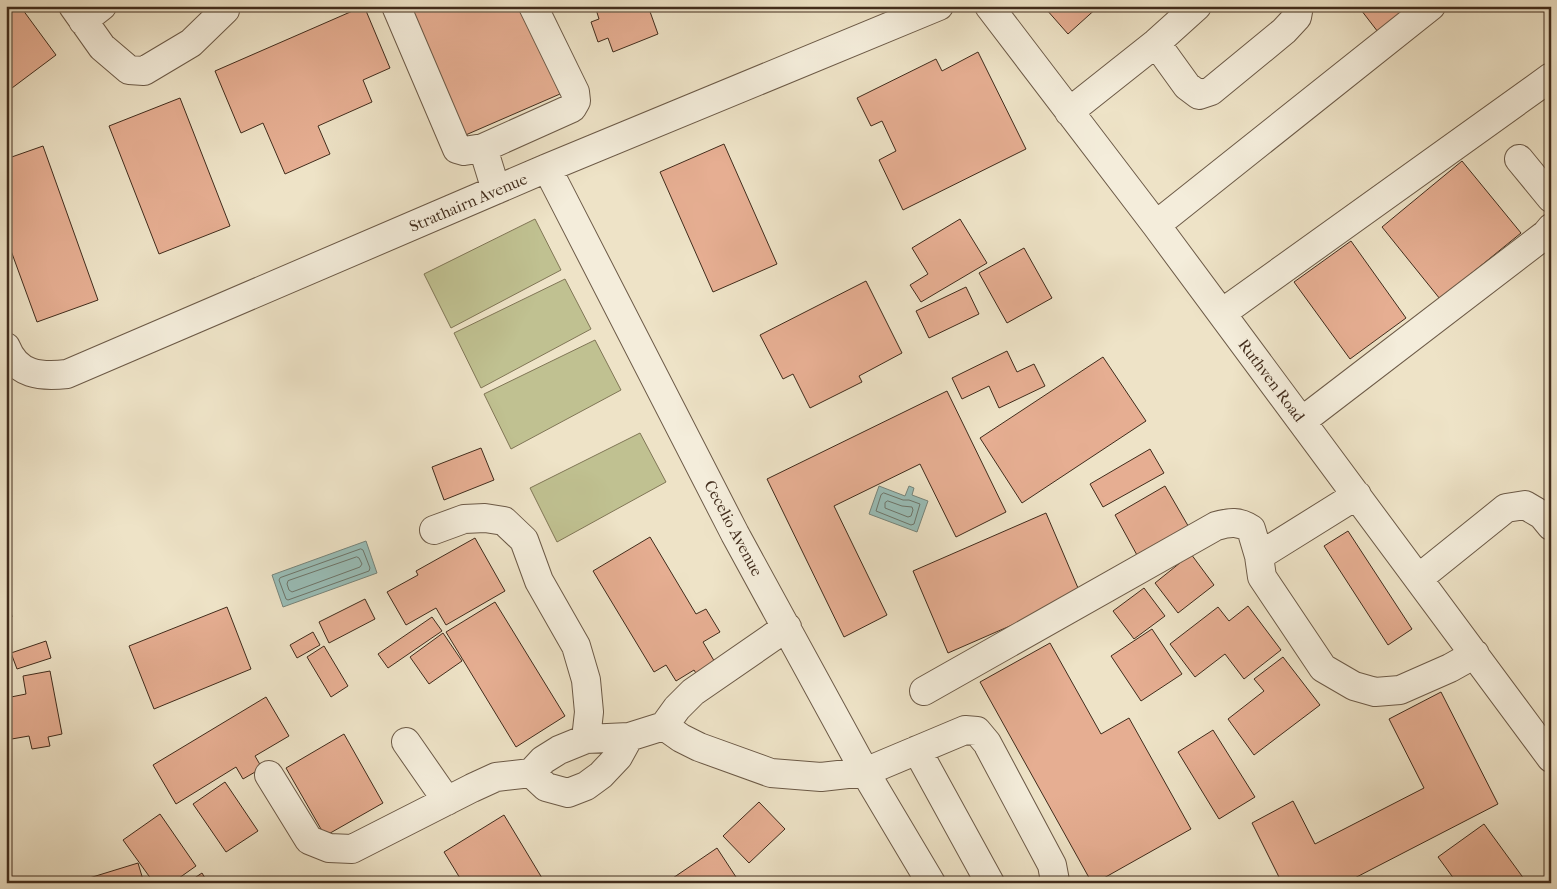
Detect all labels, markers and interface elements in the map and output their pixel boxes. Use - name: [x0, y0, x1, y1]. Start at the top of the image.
- street label: Strathairn Avenue: [406, 169, 530, 236]
- street label: Ruthven Road: [1234, 335, 1309, 426]
- street label: Cecelio Avenue: [700, 477, 767, 579]

